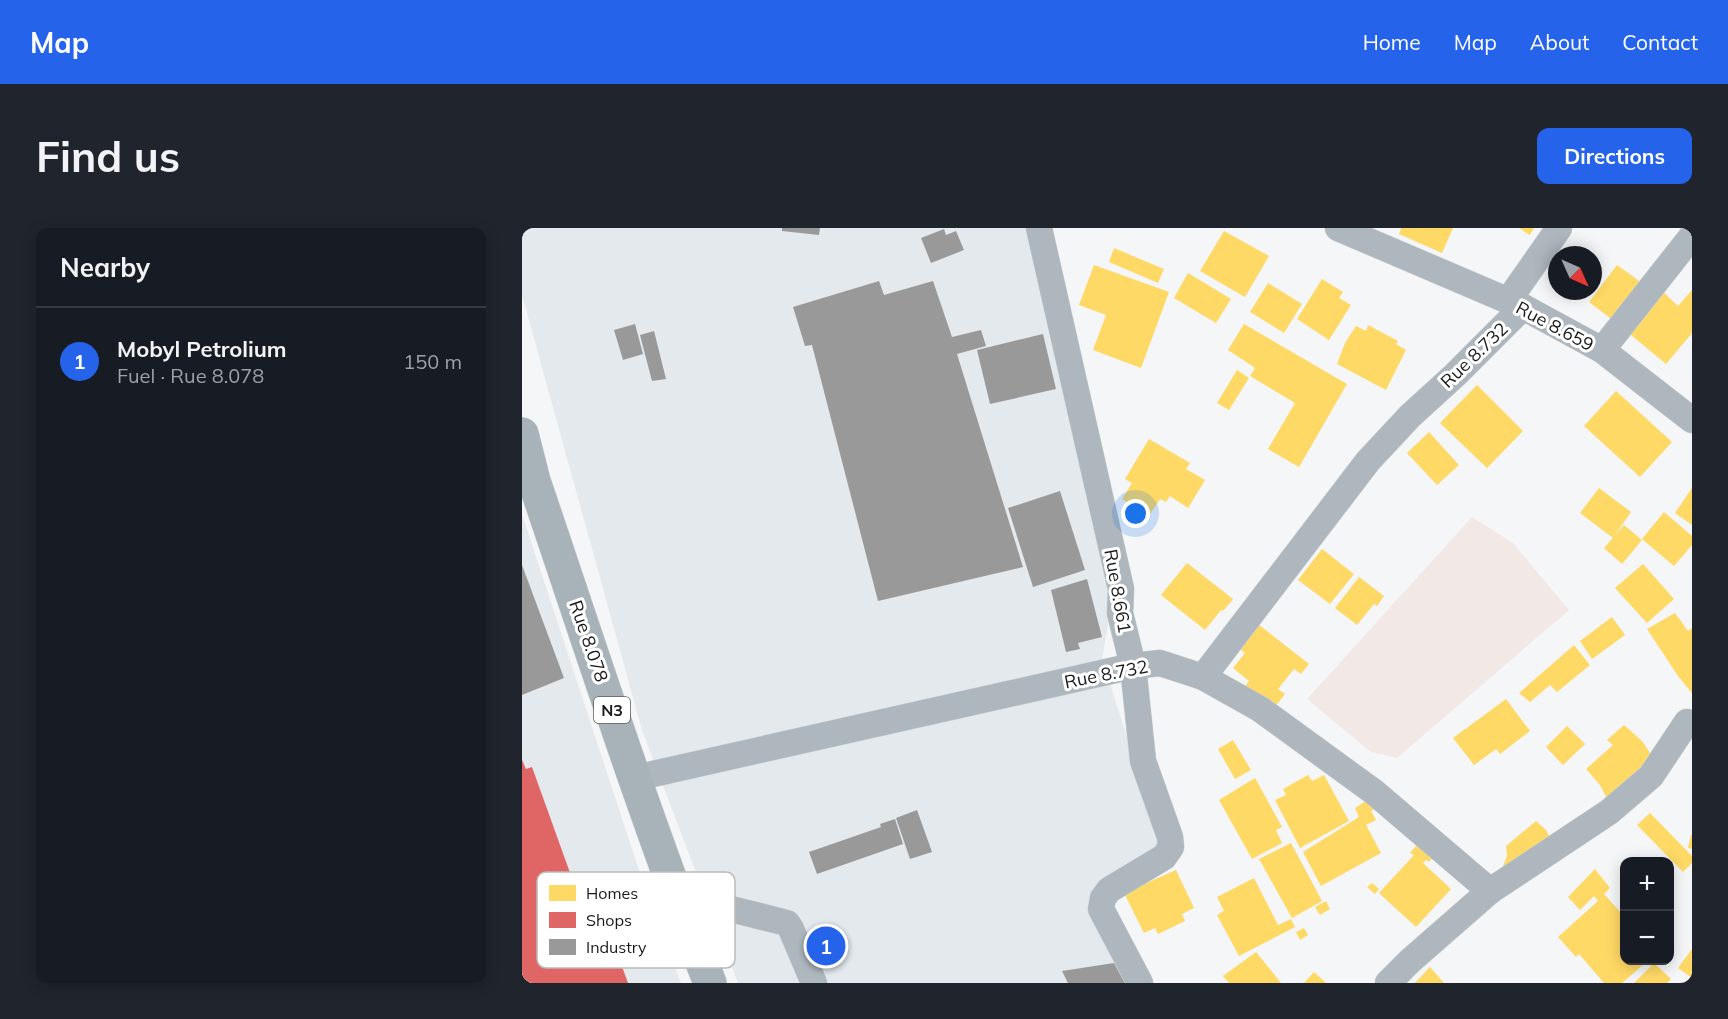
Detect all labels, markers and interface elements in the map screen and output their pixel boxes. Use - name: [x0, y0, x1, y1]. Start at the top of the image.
- text: Map: [30, 25, 89, 60]
- text: Home: [1363, 29, 1421, 55]
- text: Map: [1454, 29, 1497, 55]
- text: About: [1530, 29, 1589, 55]
- text: Contact: [1622, 29, 1698, 55]
- button: Directions: [1537, 128, 1692, 184]
- text: Find us: [36, 130, 180, 183]
- north arrow: [1548, 246, 1602, 300]
- text: Nearby: [60, 251, 150, 284]
- street label: Rue 8.659: [1512, 296, 1598, 356]
- street label: Rue 8.732: [1436, 317, 1512, 393]
- text: Mobyl Petrolium: [117, 335, 287, 363]
- text: 1: [74, 349, 86, 374]
- text: 150 m: [403, 349, 462, 374]
- text: Fuel · Rue 8.078: [117, 363, 264, 388]
- your location: [1121, 499, 1150, 528]
- street label: Rue 8.661: [1099, 547, 1137, 635]
- street label: Rue 8.078: [564, 597, 614, 685]
- street label: Rue 8.732: [1062, 655, 1150, 693]
- road number: N3: [594, 697, 630, 723]
- map controls: [1620, 857, 1674, 965]
- button: +: [1620, 857, 1674, 911]
- legend: [537, 872, 735, 968]
- text: Homes: [586, 883, 638, 903]
- text: Shops: [586, 910, 632, 930]
- button: −: [1620, 911, 1674, 965]
- pin: 1: [806, 924, 846, 968]
- text: Industry: [586, 937, 647, 957]

